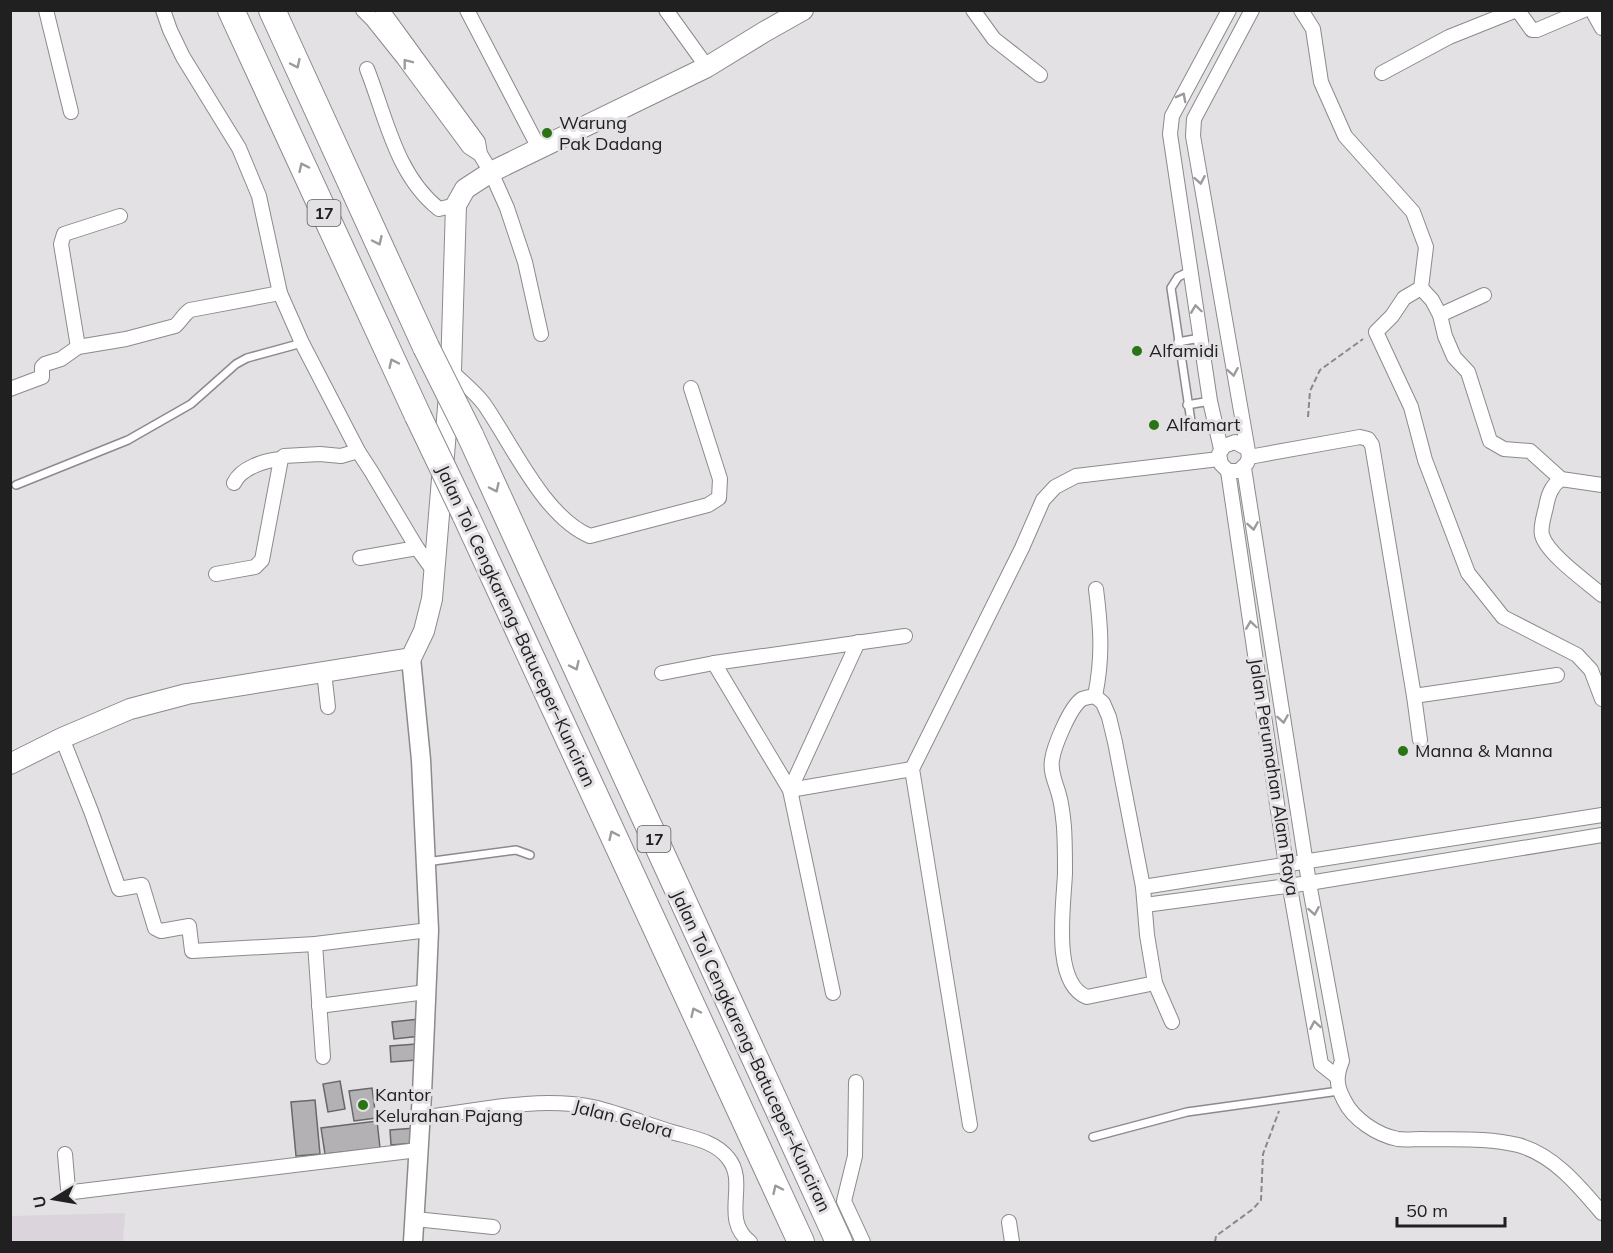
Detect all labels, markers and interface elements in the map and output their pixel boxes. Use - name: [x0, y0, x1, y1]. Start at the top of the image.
- one-way arrow: [289, 57, 301, 68]
- one-way arrow: [403, 59, 414, 70]
- one-way arrow: [1175, 93, 1186, 104]
- place label: Warung Pak Dadang: [559, 111, 662, 155]
- marker: Warung Pak Dadang: [540, 126, 554, 140]
- one-way arrow: [298, 162, 310, 173]
- one-way arrow: [1193, 174, 1206, 184]
- road number: 17: [308, 200, 340, 226]
- one-way arrow: [370, 234, 382, 245]
- one-way arrow: [1190, 304, 1202, 314]
- place label: Alfamidi: [1149, 339, 1218, 362]
- marker: Alfamidi: [1130, 344, 1144, 358]
- one-way arrow: [389, 358, 401, 369]
- one-way arrow: [1226, 367, 1239, 377]
- place label: Alfamart: [1166, 413, 1240, 436]
- marker: Alfamart: [1147, 418, 1161, 432]
- street label: Jalan Tol Cengkareng–Batuceper–Kunciran: [432, 461, 601, 790]
- one-way arrow: [487, 482, 499, 493]
- one-way arrow: [1246, 521, 1258, 531]
- one-way arrow: [1245, 621, 1257, 630]
- street label: Jalan Perumahan Alam Raya: [1244, 656, 1305, 897]
- one-way arrow: [568, 659, 580, 670]
- one-way arrow: [1277, 714, 1289, 723]
- place label: Manna & Manna: [1415, 739, 1553, 762]
- marker: Manna & Manna: [1396, 744, 1410, 758]
- road number: 17: [638, 826, 670, 852]
- one-way arrow: [609, 831, 621, 842]
- street label: Jalan Tol Cengkareng–Batuceper–Kunciran: [667, 886, 836, 1215]
- one-way arrow: [1308, 906, 1320, 916]
- one-way arrow: [690, 1008, 702, 1019]
- one-way arrow: [1309, 1020, 1321, 1030]
- place label: Kantor Kelurahan Pajang: [375, 1083, 523, 1127]
- street label: Jalan Gelora: [571, 1094, 675, 1143]
- marker: Kantor Kelurahan Pajang: [356, 1098, 370, 1112]
- north arrow: [24, 1169, 84, 1229]
- one-way arrow: [772, 1185, 784, 1196]
- scale bar: [1397, 1190, 1505, 1228]
- text: U: [28, 1194, 50, 1210]
- text: 50 m: [1406, 1199, 1448, 1222]

